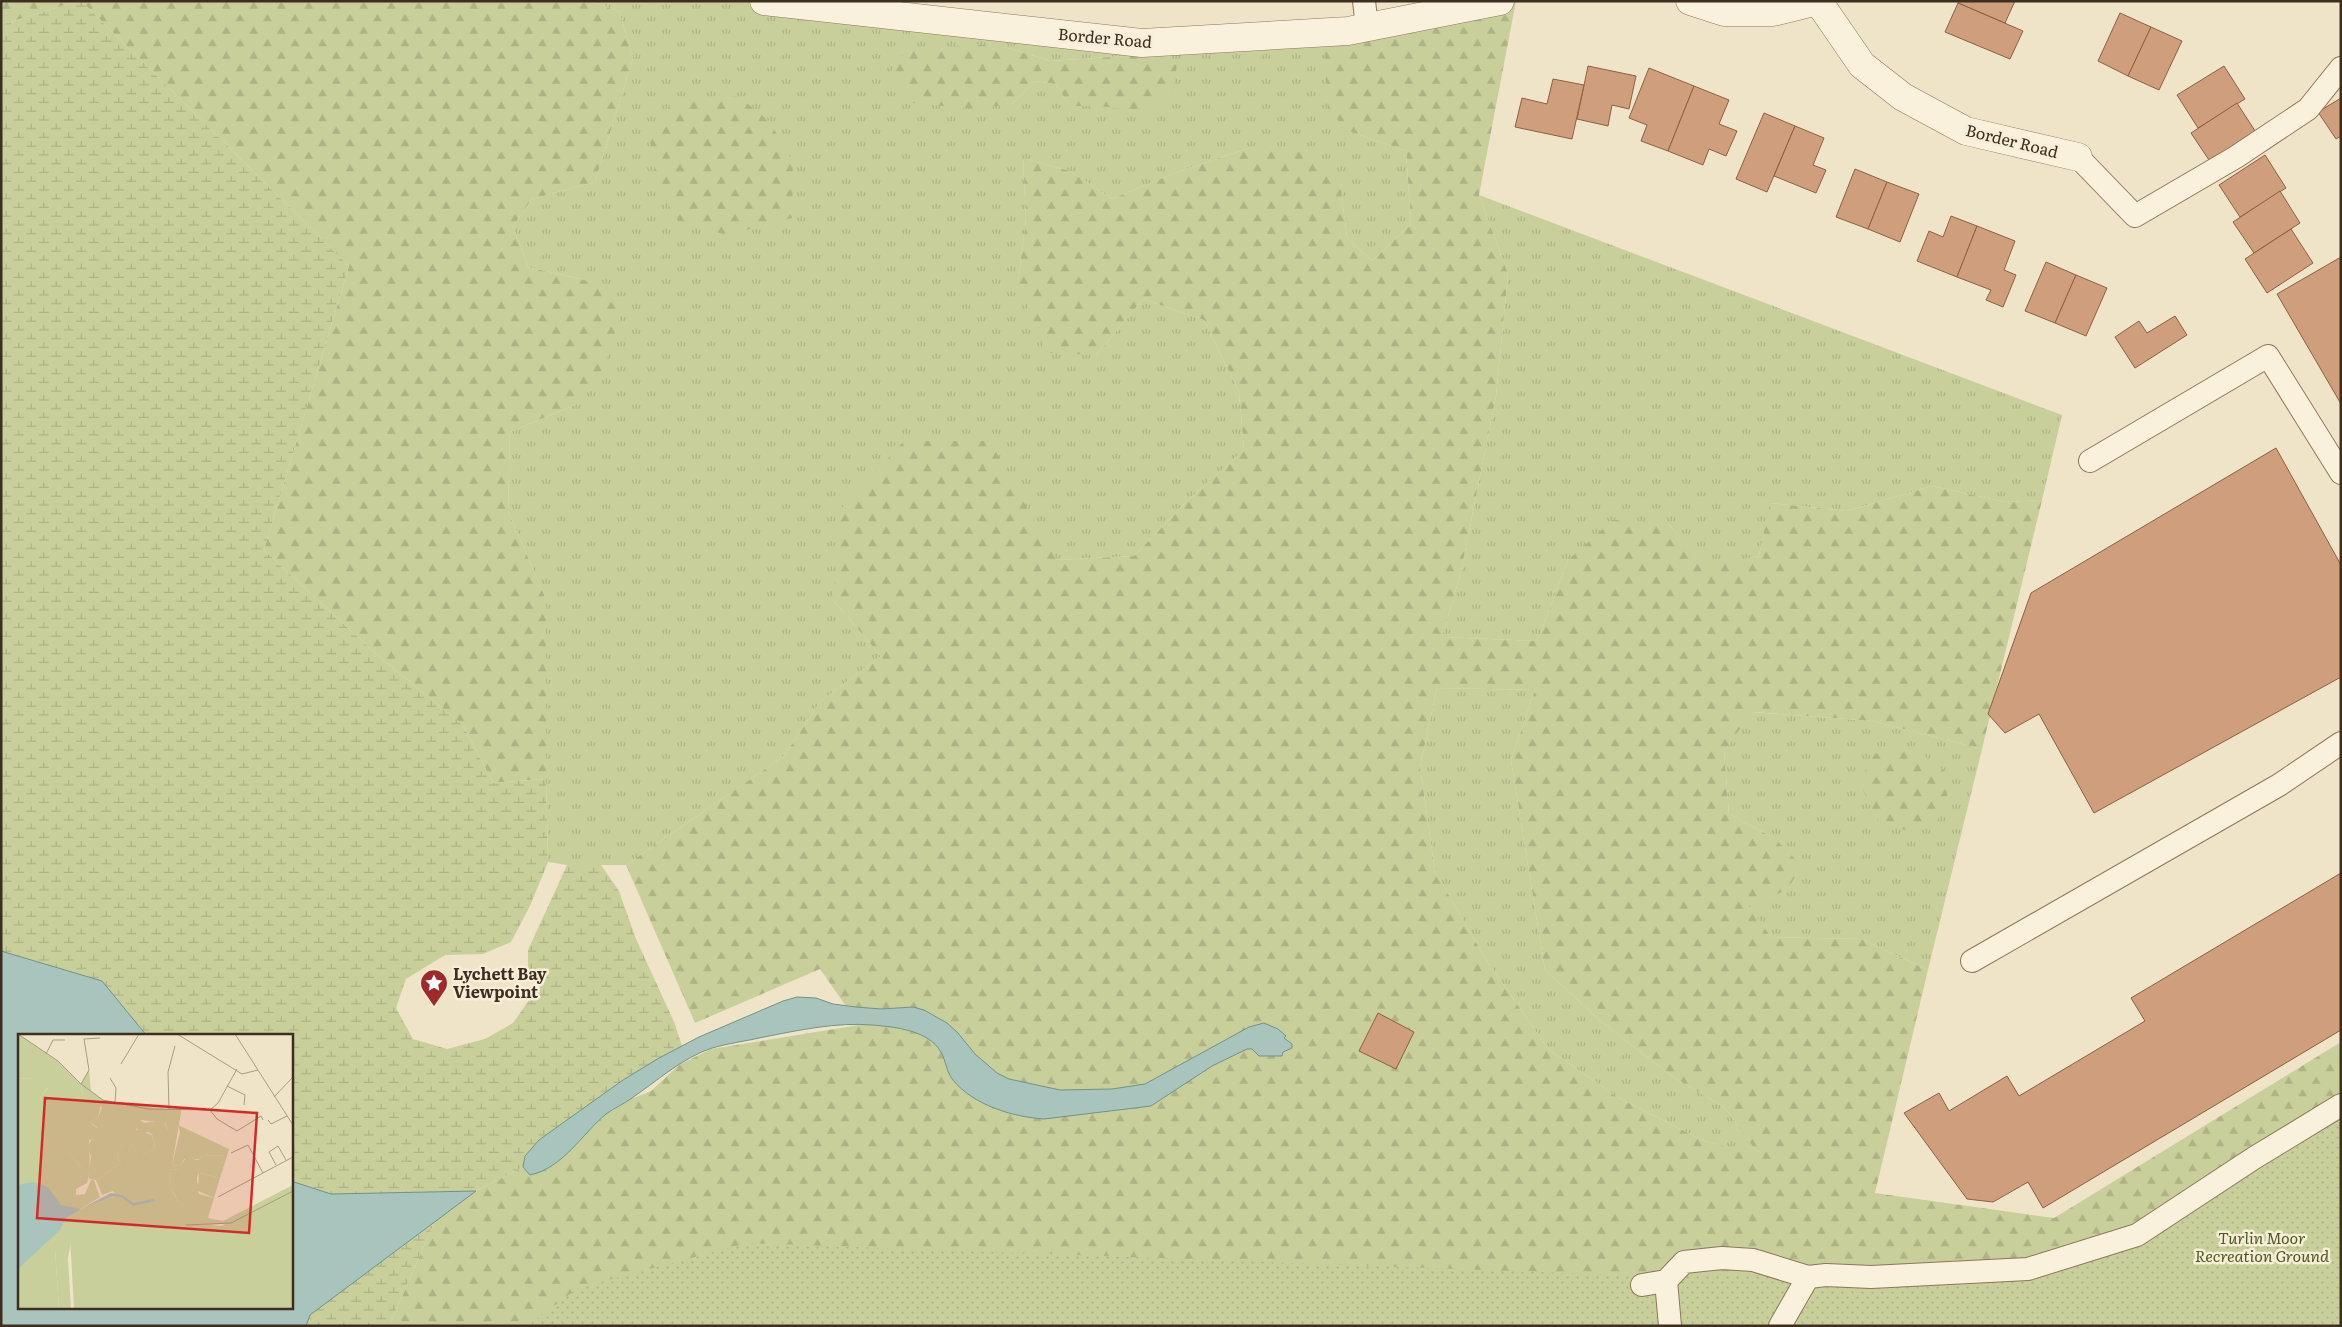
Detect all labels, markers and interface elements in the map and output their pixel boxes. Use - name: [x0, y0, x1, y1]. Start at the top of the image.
- street label: Border Road: [1057, 21, 1153, 53]
- street label: Border Road: [1963, 117, 2061, 163]
- place label: Lychett Bay Viewpoint: [453, 961, 547, 1003]
- place icon: Lychett Bay Viewpoint: [419, 968, 449, 1007]
- inset map: [18, 1034, 292, 1310]
- park label: Turlin Moor Recreation Ground: [2195, 1225, 2330, 1267]

